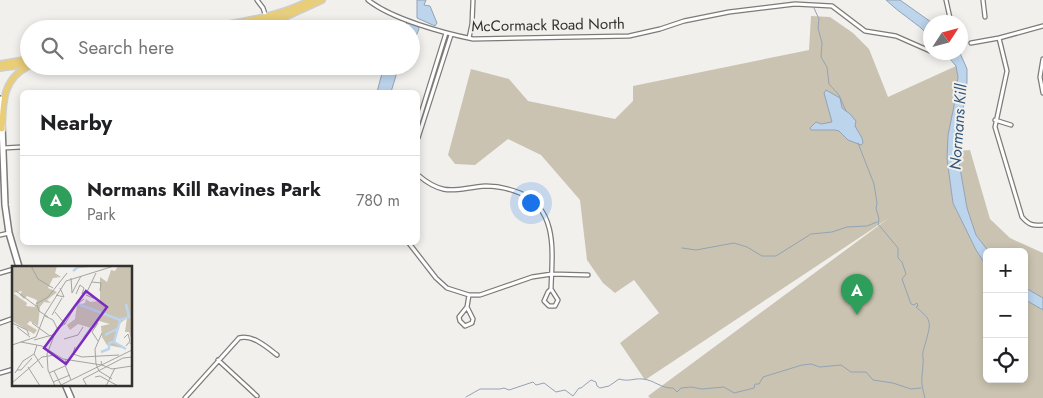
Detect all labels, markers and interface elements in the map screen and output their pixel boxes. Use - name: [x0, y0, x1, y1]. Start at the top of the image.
- street label: McCormack Road North: [471, 13, 625, 37]
- north arrow: [923, 15, 968, 60]
- search box: [20, 20, 420, 75]
- icon: search: [38, 34, 66, 62]
- text: Search here: [78, 34, 174, 61]
- water label: Normans Kill: [944, 82, 973, 171]
- text: Nearby: [40, 108, 112, 138]
- text: Normans Kill Ravines Park: [87, 176, 321, 203]
- text: A: [50, 189, 62, 212]
- text: 780 m: [356, 189, 400, 212]
- your location: [518, 190, 544, 216]
- text: Park: [87, 203, 116, 226]
- map controls: [983, 248, 1028, 383]
- button: +: [983, 248, 1028, 293]
- inset map: [12, 266, 132, 386]
- pin: A: [841, 274, 873, 315]
- button: −: [983, 293, 1028, 338]
- button: locate: [983, 338, 1028, 383]

